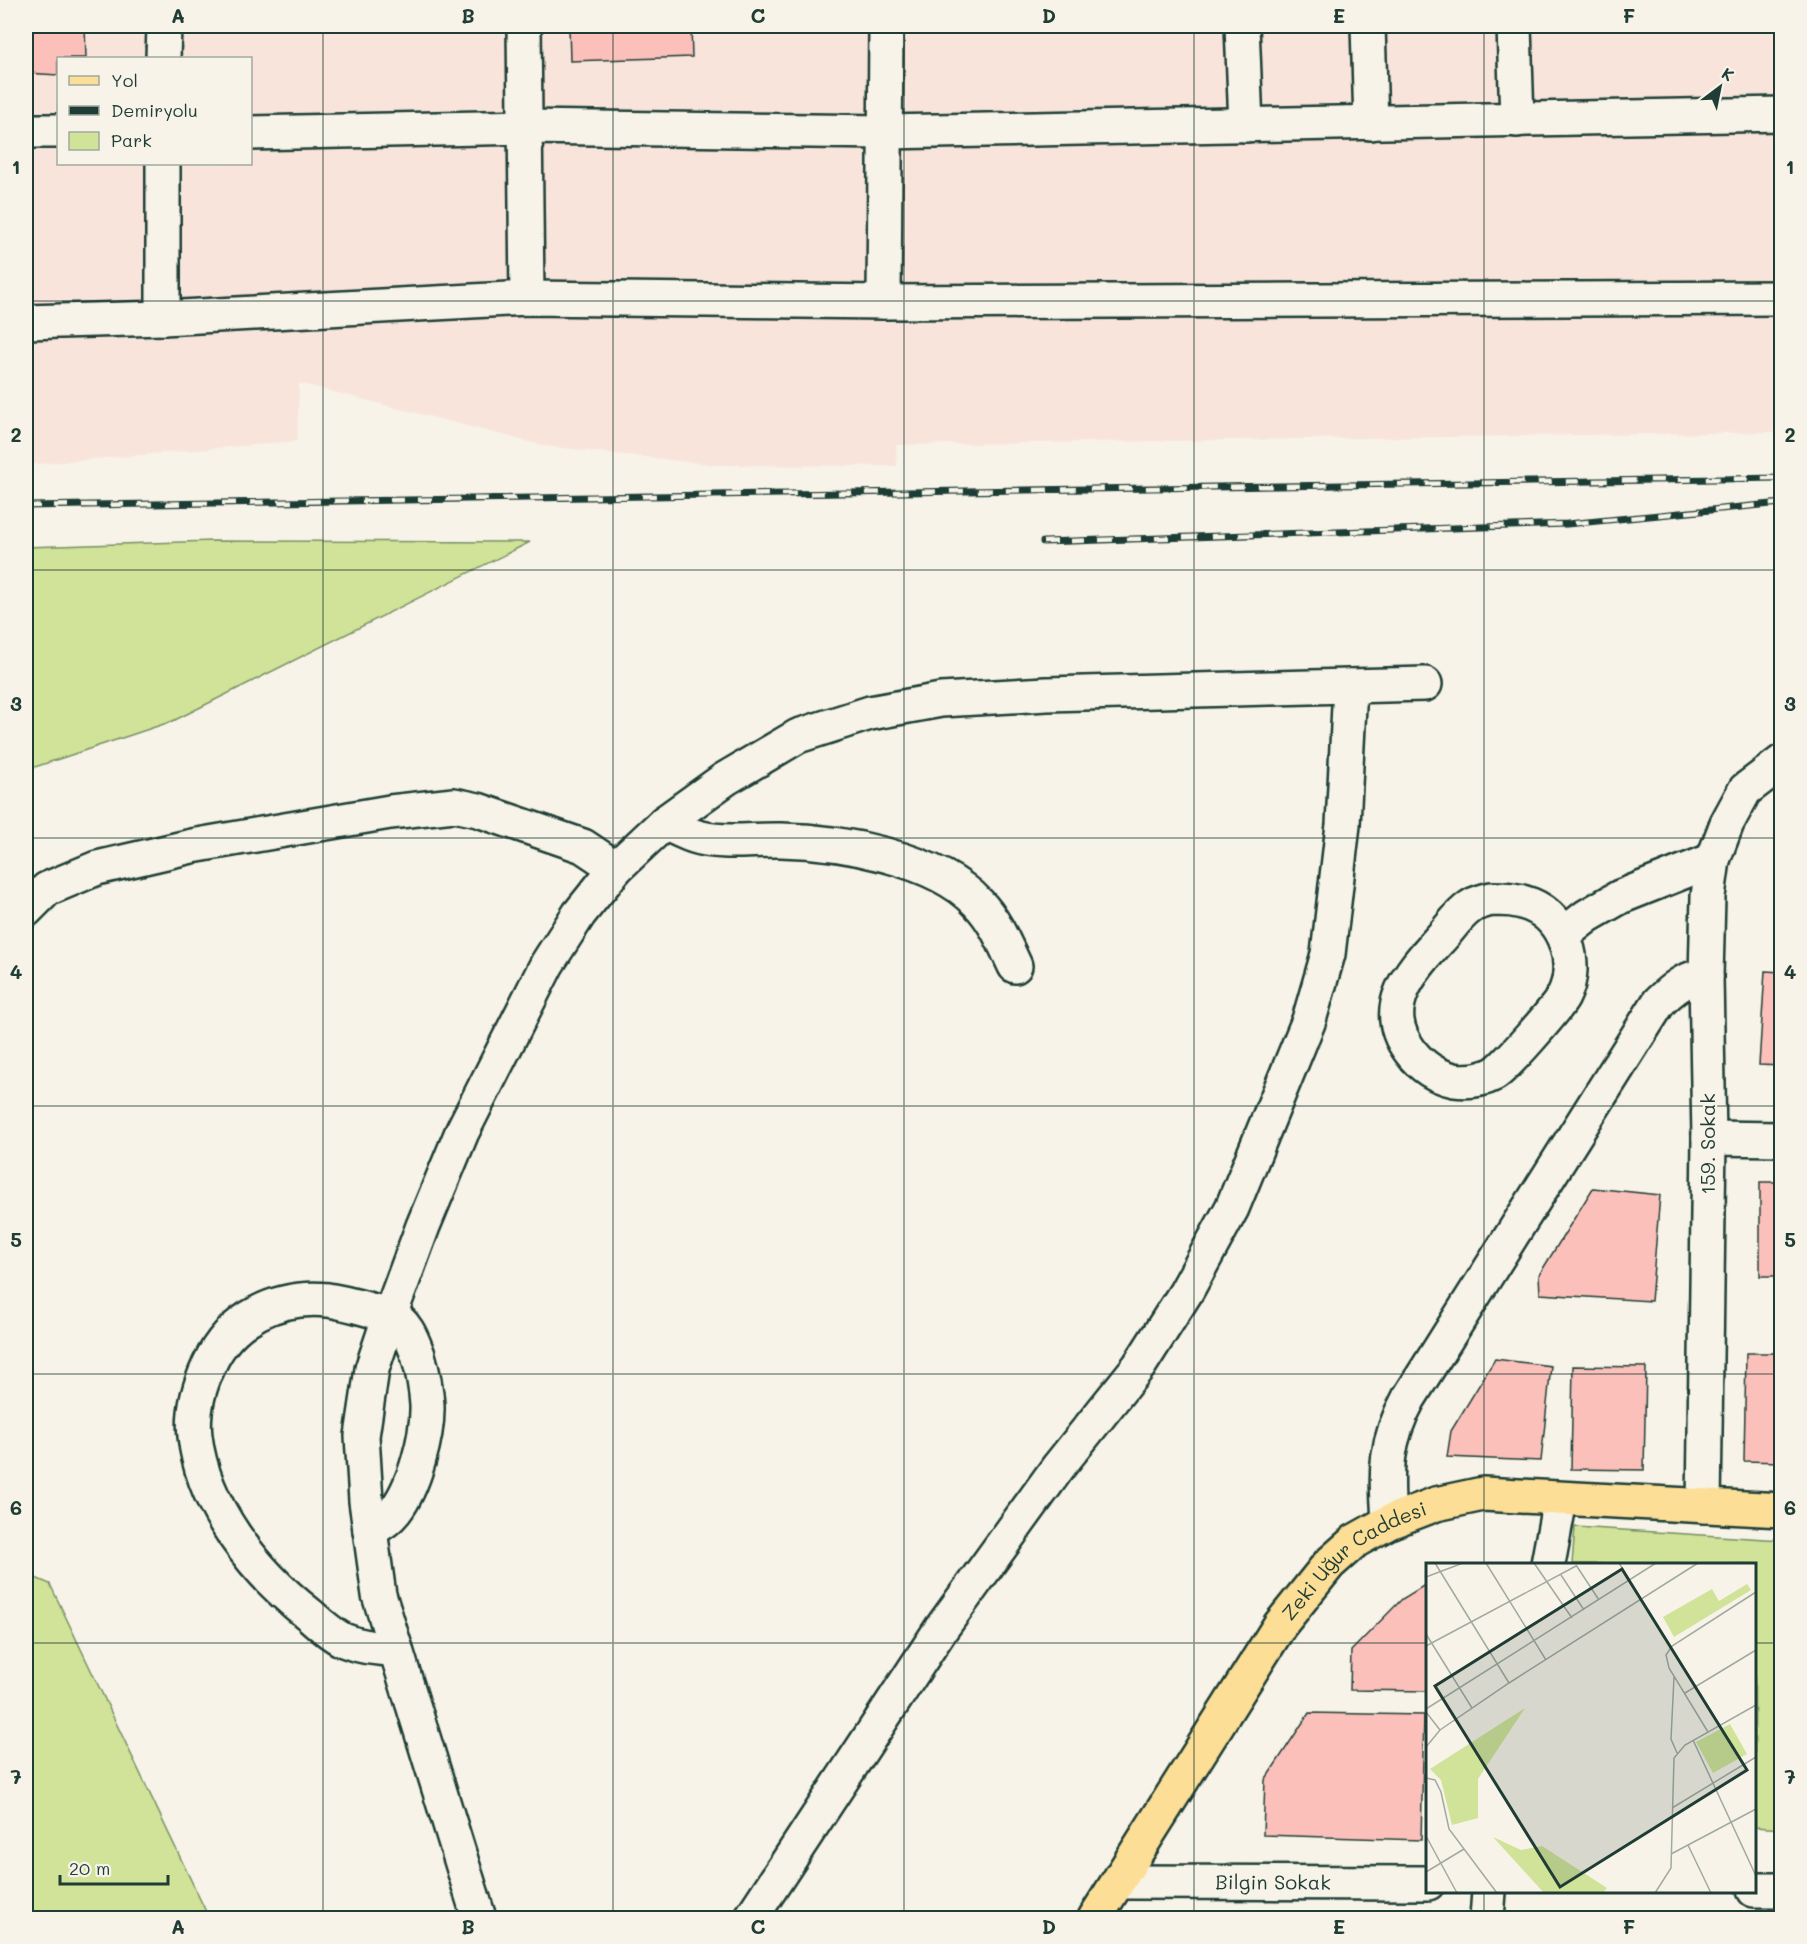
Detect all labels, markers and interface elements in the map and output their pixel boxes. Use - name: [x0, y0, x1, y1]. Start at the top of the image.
- text: A: [171, 2, 185, 28]
- text: B: [461, 2, 475, 28]
- text: C: [751, 2, 766, 28]
- text: D: [1042, 2, 1056, 28]
- text: E: [1333, 2, 1345, 28]
- text: F: [1623, 2, 1636, 28]
- legend: [57, 57, 252, 165]
- north arrow: [1690, 57, 1750, 117]
- text: K: [1718, 62, 1738, 86]
- text: Yol: [111, 68, 138, 92]
- text: Demiryolu: [111, 98, 198, 122]
- text: Park: [111, 128, 152, 152]
- text: 1: [12, 153, 20, 179]
- text: 1: [1786, 153, 1794, 179]
- text: 2: [10, 421, 22, 447]
- text: 2: [1784, 421, 1796, 447]
- text: 3: [10, 690, 22, 716]
- text: 3: [1784, 690, 1796, 716]
- text: 4: [10, 958, 23, 984]
- text: 4: [1784, 958, 1797, 984]
- street label: 159. Sokak: [1694, 1093, 1720, 1195]
- text: 5: [10, 1226, 22, 1252]
- text: 5: [1784, 1226, 1796, 1252]
- text: 6: [10, 1494, 22, 1520]
- text: 6: [1784, 1494, 1796, 1520]
- street label: Zeki Uğur Caddesi: [1275, 1495, 1430, 1625]
- inset map: [1426, 1563, 1756, 1893]
- text: 7: [10, 1763, 22, 1789]
- text: 7: [1784, 1763, 1796, 1789]
- scale bar: [60, 1848, 168, 1886]
- text: 20 m: [69, 1856, 110, 1880]
- street label: Bilgin Sokak: [1215, 1868, 1331, 1895]
- text: A: [171, 1913, 185, 1939]
- text: B: [461, 1913, 475, 1939]
- text: C: [751, 1913, 766, 1939]
- text: D: [1042, 1913, 1056, 1939]
- text: E: [1333, 1913, 1345, 1939]
- text: F: [1623, 1913, 1636, 1939]

